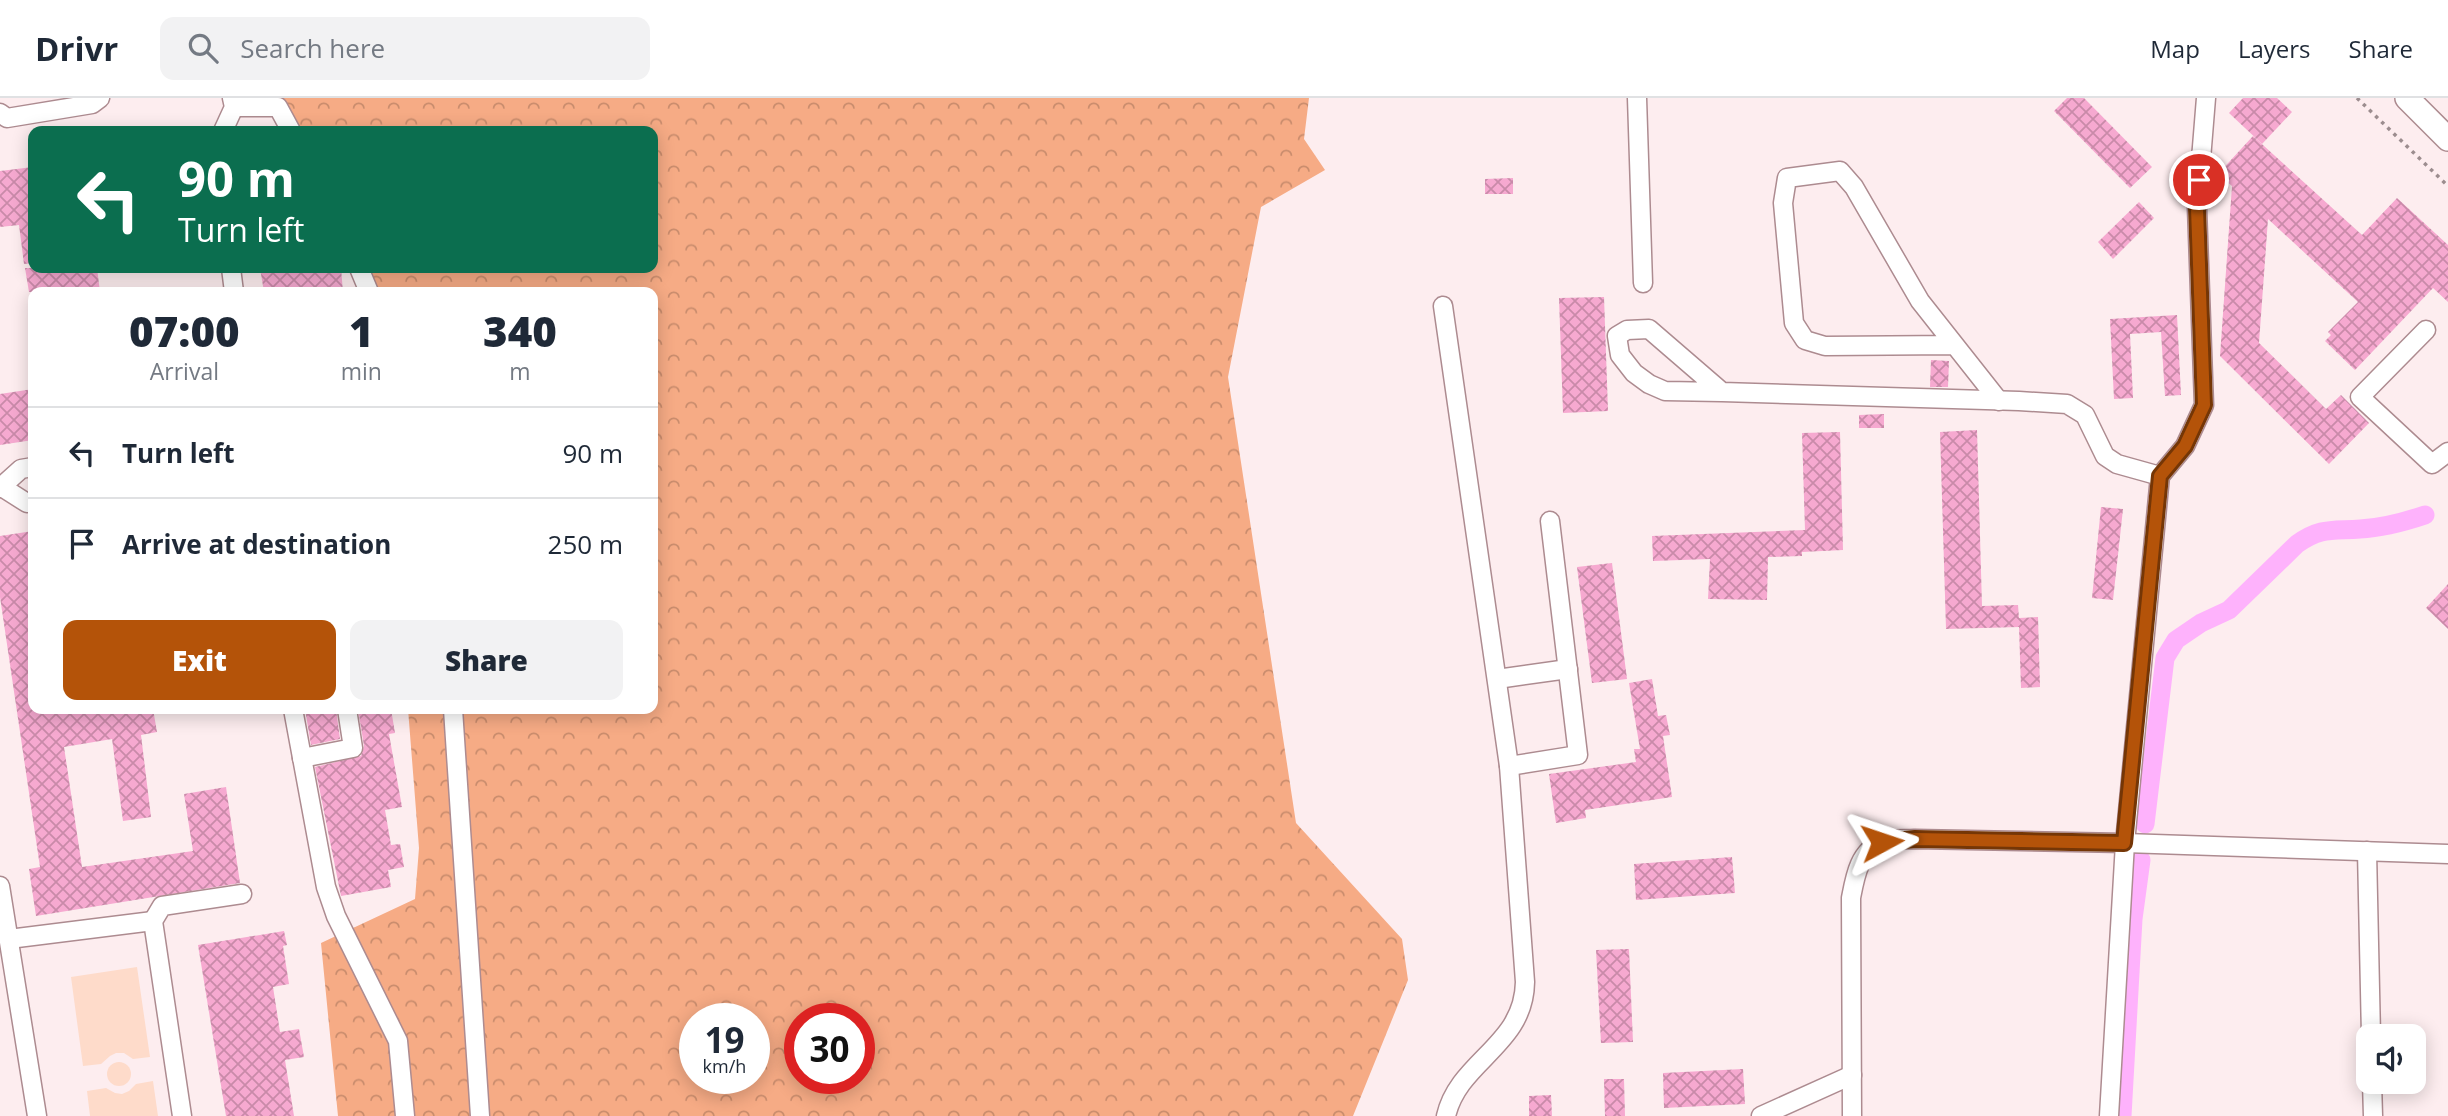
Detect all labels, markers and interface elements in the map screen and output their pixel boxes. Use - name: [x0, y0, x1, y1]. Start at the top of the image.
- search box: [160, 17, 650, 80]
- text: Drivr: [35, 26, 118, 71]
- icon: search: [184, 29, 222, 67]
- text: Search here: [240, 30, 385, 66]
- text: Map: [2150, 32, 2200, 65]
- text: Layers: [2238, 32, 2311, 65]
- text: Share: [2349, 32, 2413, 65]
- text: 90 m: [178, 145, 295, 211]
- pin: [2169, 150, 2229, 210]
- icon: left: [63, 154, 154, 245]
- icon: arrive: [2180, 161, 2218, 199]
- text: Turn left: [178, 208, 304, 251]
- text: 07:00: [129, 302, 240, 359]
- text: 1: [349, 302, 374, 359]
- text: 340: [483, 302, 557, 359]
- text: Arrival: [150, 355, 219, 387]
- text: min: [341, 355, 382, 387]
- text: m: [509, 355, 531, 387]
- icon: left: [63, 434, 101, 472]
- text: Turn left: [122, 435, 234, 471]
- text: 90 m: [562, 435, 623, 471]
- icon: arrive: [63, 525, 101, 563]
- text: Arrive at destination: [122, 526, 391, 562]
- text: 250 m: [548, 526, 623, 562]
- button: Exit: [63, 620, 336, 700]
- button: Share: [350, 620, 623, 700]
- position arrow: [1845, 805, 1919, 879]
- speed limit sign: 30: [784, 1003, 875, 1094]
- text: 19: [704, 1016, 745, 1063]
- map controls: [2356, 1024, 2426, 1094]
- button: sound: [2356, 1024, 2426, 1094]
- text: km/h: [703, 1054, 746, 1078]

